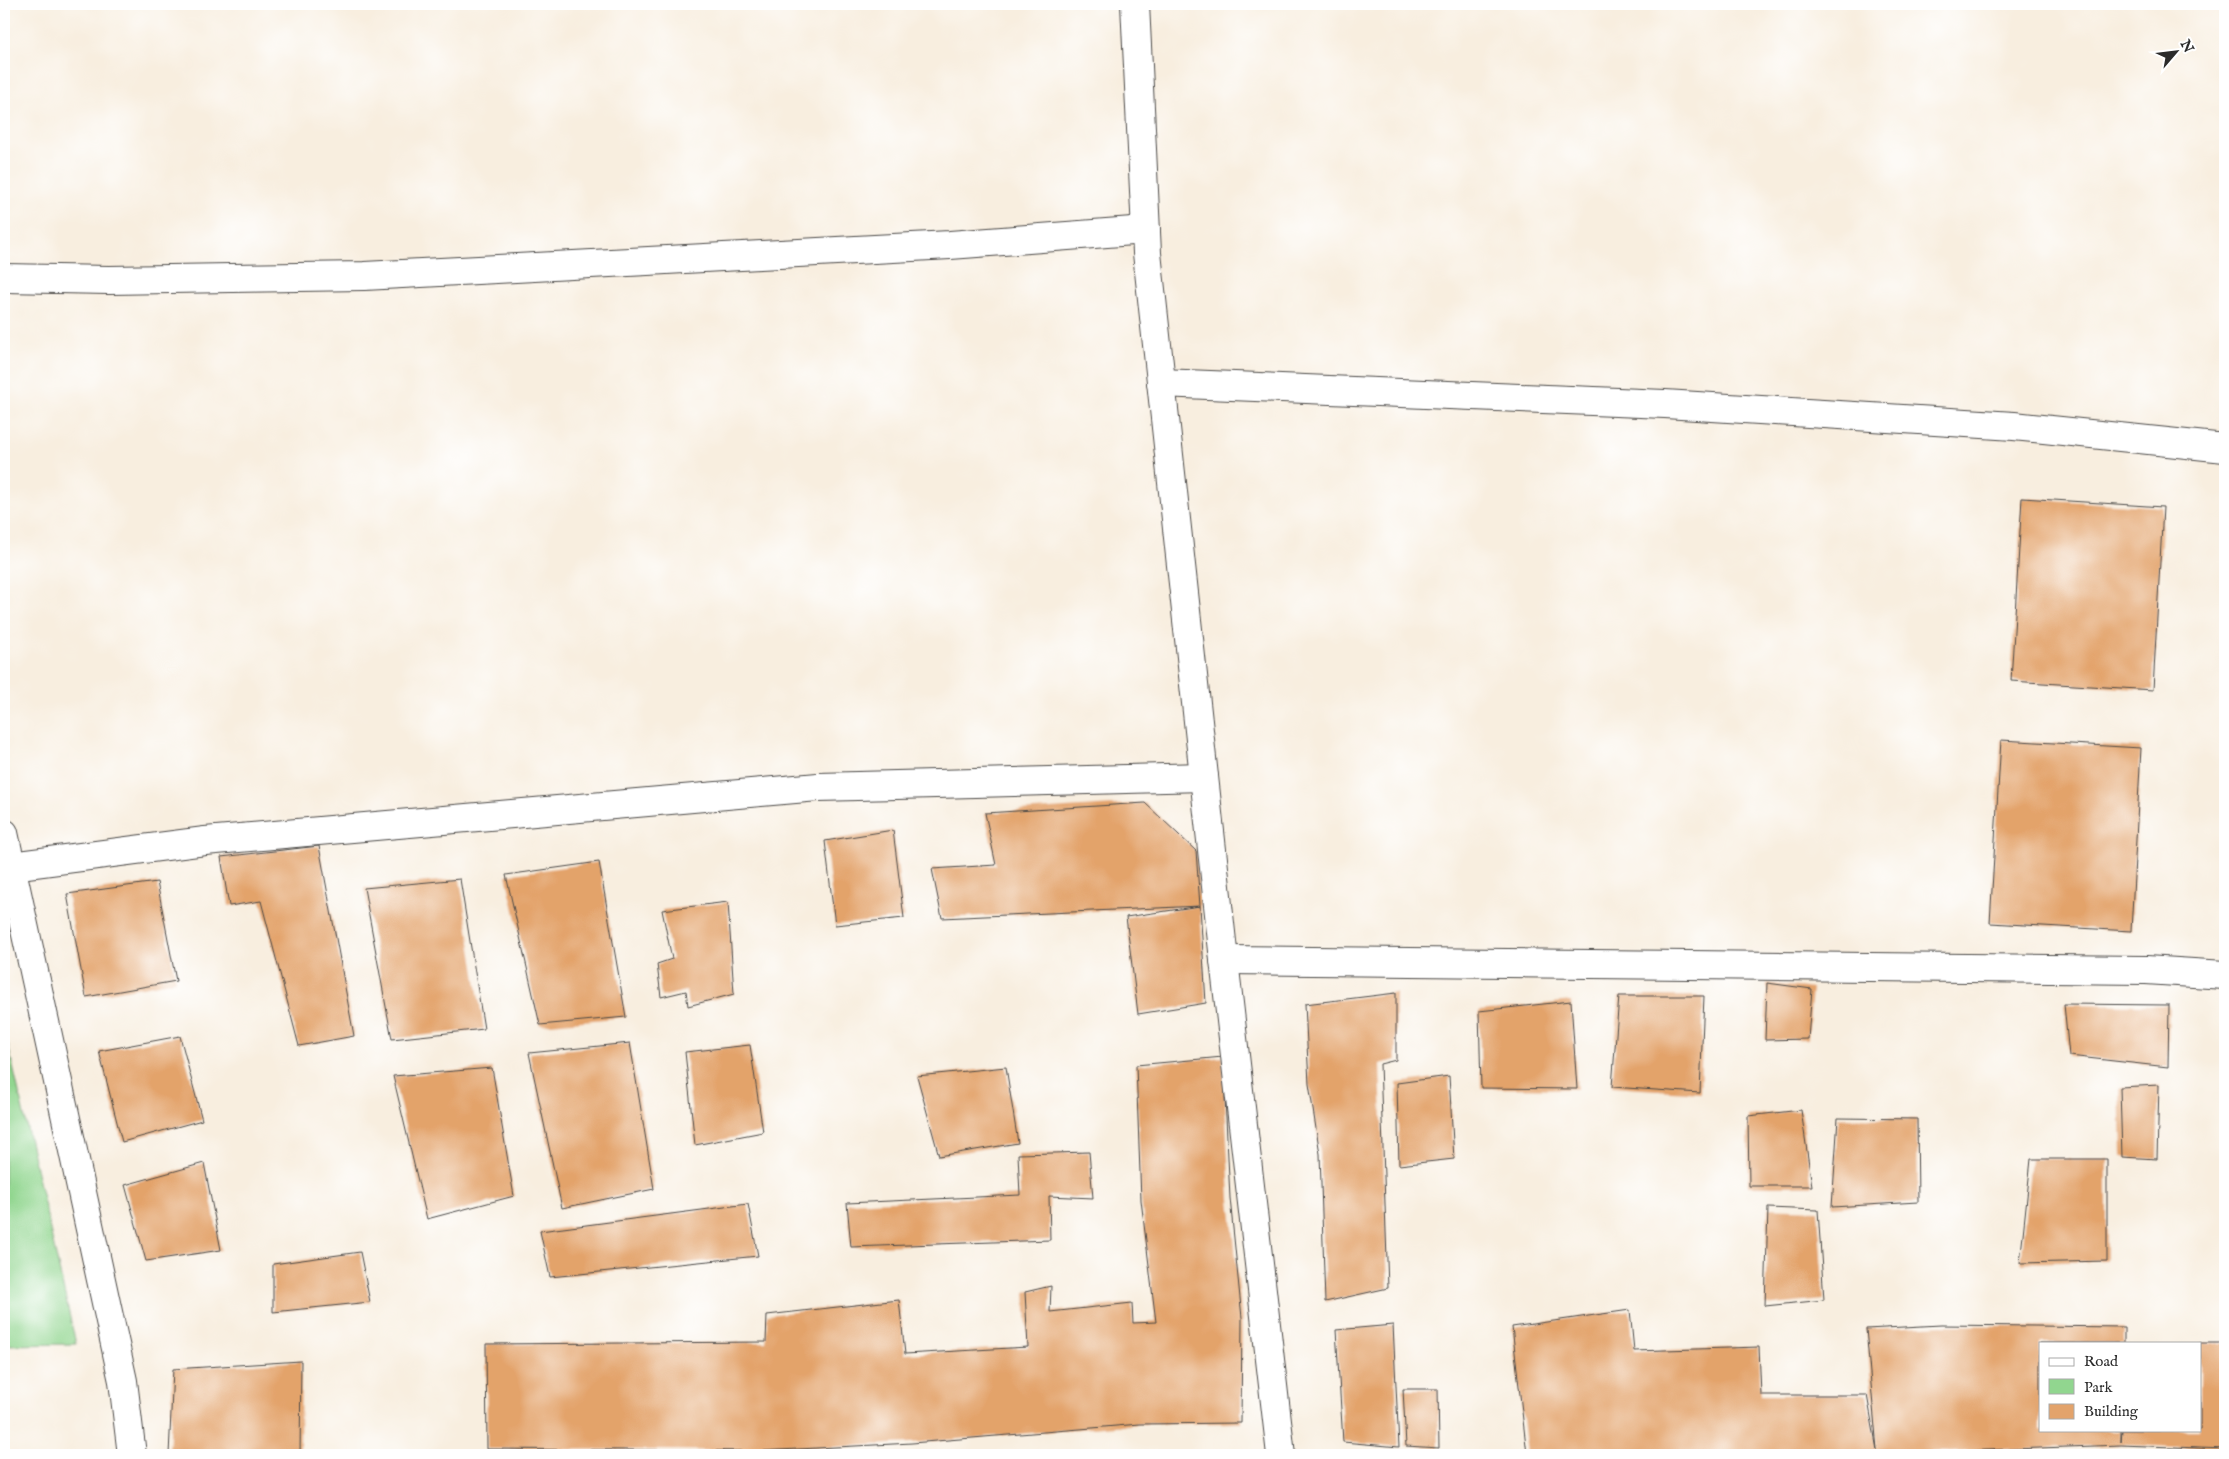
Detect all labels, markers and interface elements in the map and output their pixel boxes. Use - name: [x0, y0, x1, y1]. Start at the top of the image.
- north arrow: [2152, 28, 2202, 78]
- text: N: [2175, 36, 2197, 56]
- legend: [2039, 1342, 2202, 1432]
- text: Road: [2084, 1352, 2119, 1371]
- text: Park: [2084, 1378, 2114, 1397]
- text: Building: [2084, 1402, 2139, 1421]

